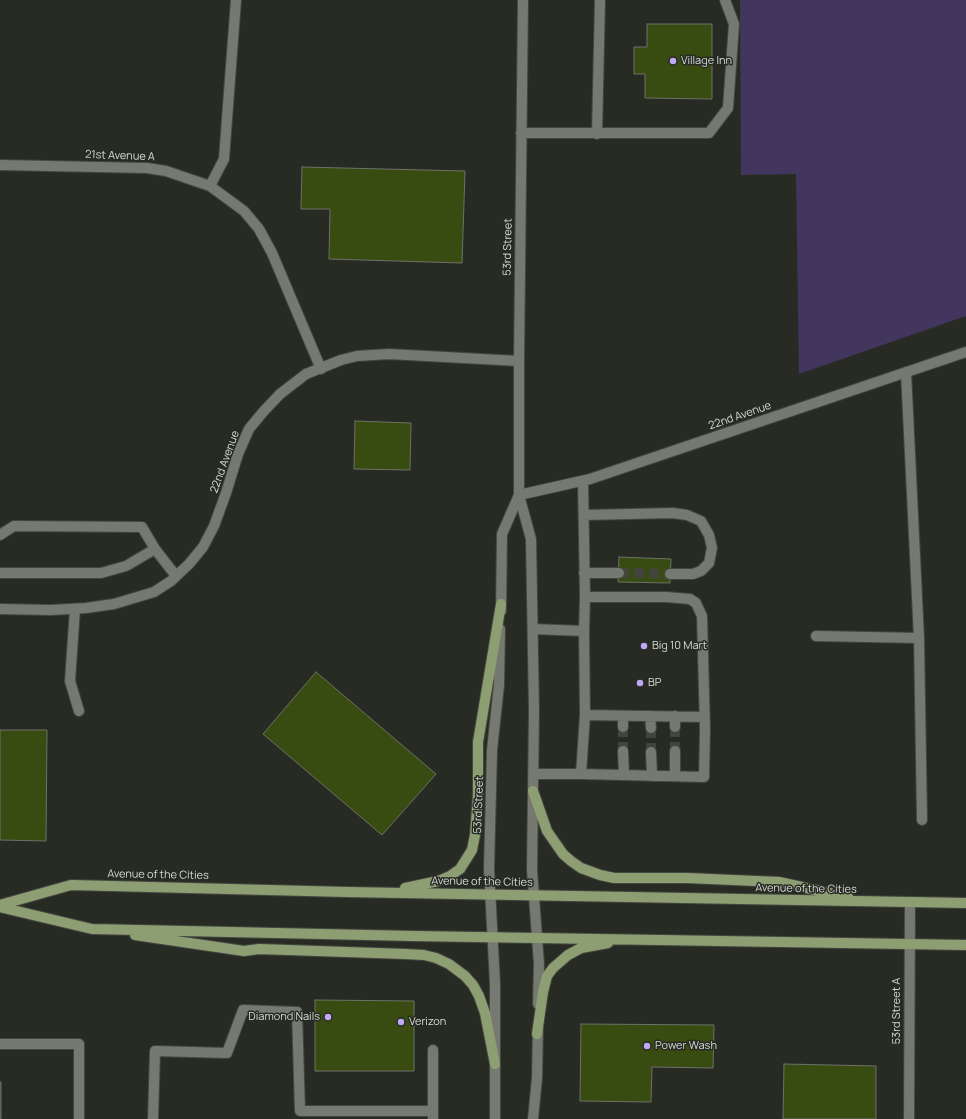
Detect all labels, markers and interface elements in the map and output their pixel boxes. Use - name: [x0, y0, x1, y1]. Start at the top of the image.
- place label: Village Inn: [681, 54, 732, 68]
- marker: Village Inn: [668, 56, 678, 66]
- street label: 21st Avenue A: [85, 148, 155, 164]
- street label: 53rd Street: [501, 218, 515, 276]
- street label: 22nd Avenue: [707, 399, 773, 433]
- street label: 22nd Avenue: [208, 429, 242, 495]
- place label: Big 10 Mart: [652, 639, 707, 653]
- marker: Big 10 Mart: [639, 641, 649, 651]
- place label: BP: [648, 676, 661, 690]
- marker: BP: [635, 678, 645, 688]
- street label: 53rd Street: [471, 776, 487, 834]
- street label: Avenue of the Cities: [107, 868, 209, 882]
- street label: Avenue of the Cities: [431, 875, 533, 889]
- street label: Avenue of the Cities: [755, 882, 857, 896]
- street label: 53rd Street A: [890, 978, 904, 1044]
- place label: Diamond Nails: [248, 1010, 320, 1024]
- marker: Diamond Nails: [323, 1012, 333, 1022]
- place label: Verizon: [409, 1015, 446, 1029]
- marker: Verizon: [396, 1017, 406, 1027]
- place label: Power Wash: [655, 1039, 717, 1053]
- marker: Power Wash: [642, 1041, 652, 1051]

